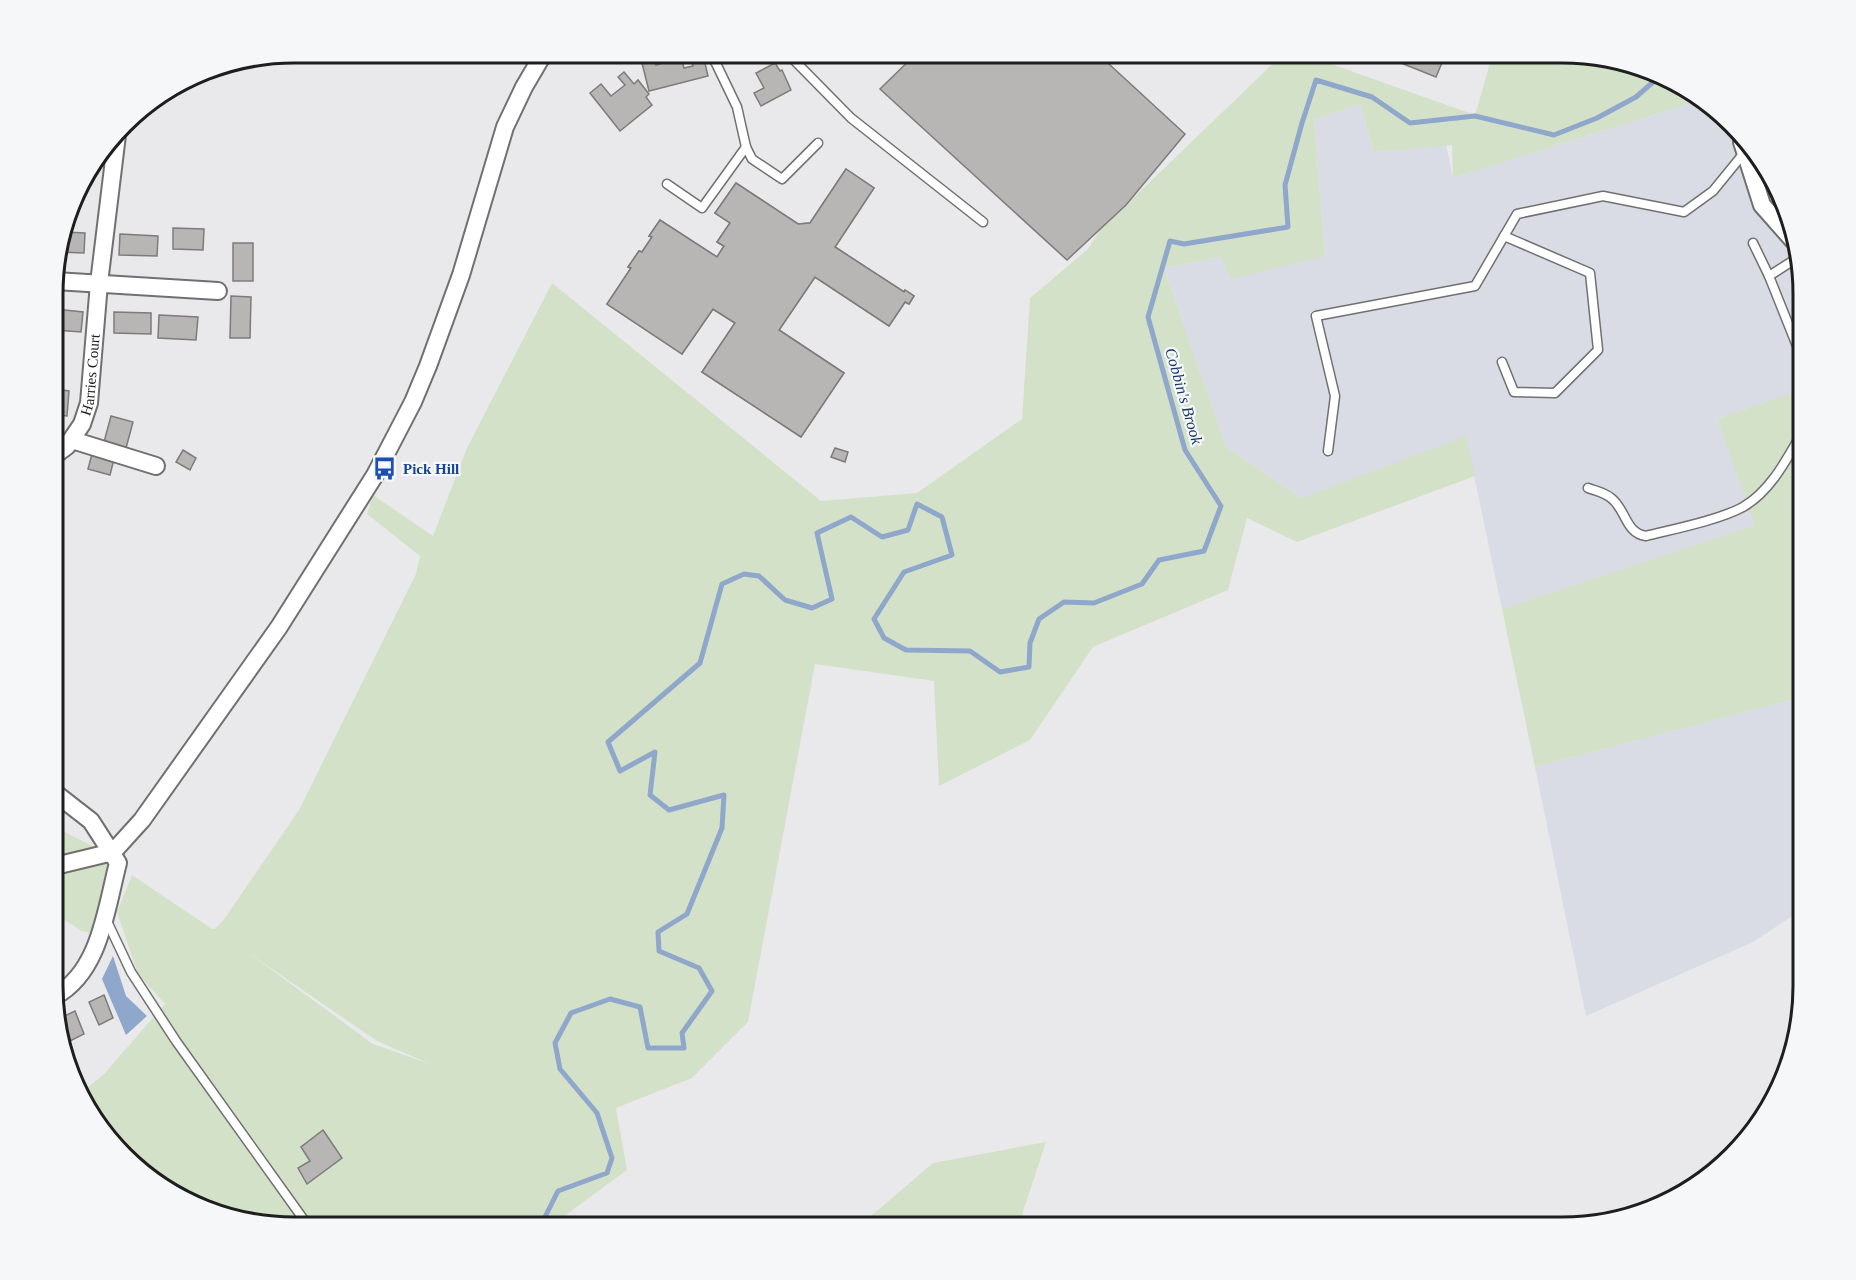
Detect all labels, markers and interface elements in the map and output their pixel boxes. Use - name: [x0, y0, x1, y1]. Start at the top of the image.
- street label: Harries Court: [77, 332, 103, 418]
- water label: Cobbin's Brook: [1162, 346, 1206, 447]
- bus stop icon: Pick Hill: [372, 456, 398, 482]
- place label: Pick Hill: [403, 461, 459, 477]

